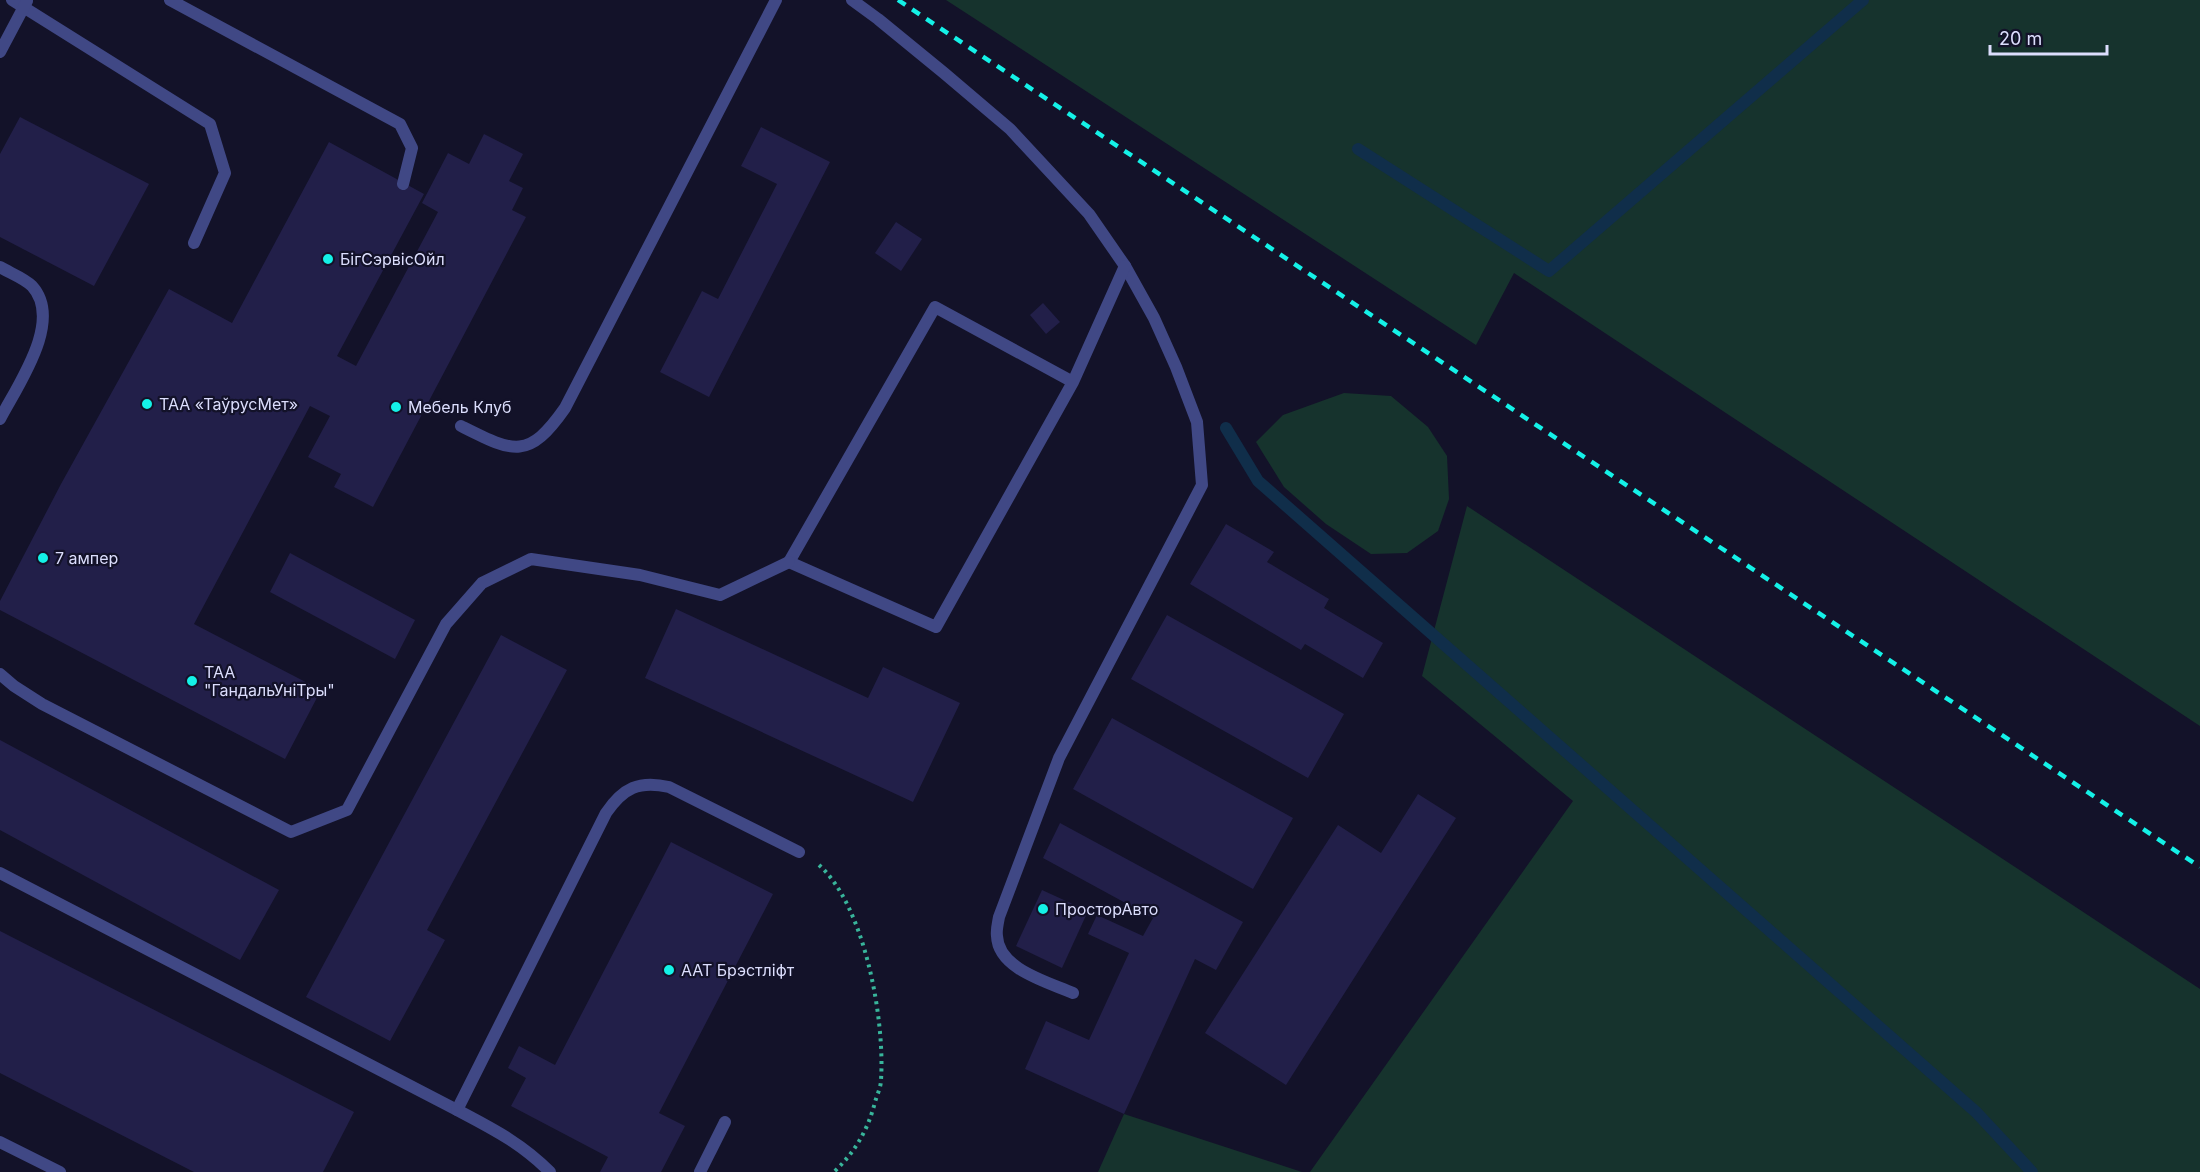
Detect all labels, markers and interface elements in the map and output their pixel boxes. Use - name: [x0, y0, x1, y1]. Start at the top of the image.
- scale bar: [1990, 18, 2107, 56]
- text: 20 m: [1999, 28, 2042, 49]
- place label: БігСэрвісОйл: [340, 249, 445, 269]
- marker: БігСэрвісОйл: [321, 252, 335, 266]
- place label: ТАА «ТаўрусМет»: [159, 394, 298, 414]
- marker: ТАА «ТаўрусМет»: [140, 397, 154, 411]
- place label: Мебель Клуб: [408, 397, 511, 417]
- marker: Мебель Клуб: [389, 400, 403, 414]
- place label: 7 ампер: [55, 548, 118, 568]
- marker: 7 ампер: [36, 551, 50, 565]
- place label: ТАА "ГандальУніТры": [204, 662, 335, 700]
- marker: ТАА "ГандальУніТры": [185, 674, 199, 688]
- place label: ПросторАвто: [1055, 899, 1158, 919]
- marker: ПросторАвто: [1036, 902, 1050, 916]
- place label: ААТ Брэстліфт: [681, 960, 795, 980]
- marker: ААТ Брэстліфт: [662, 963, 676, 977]

